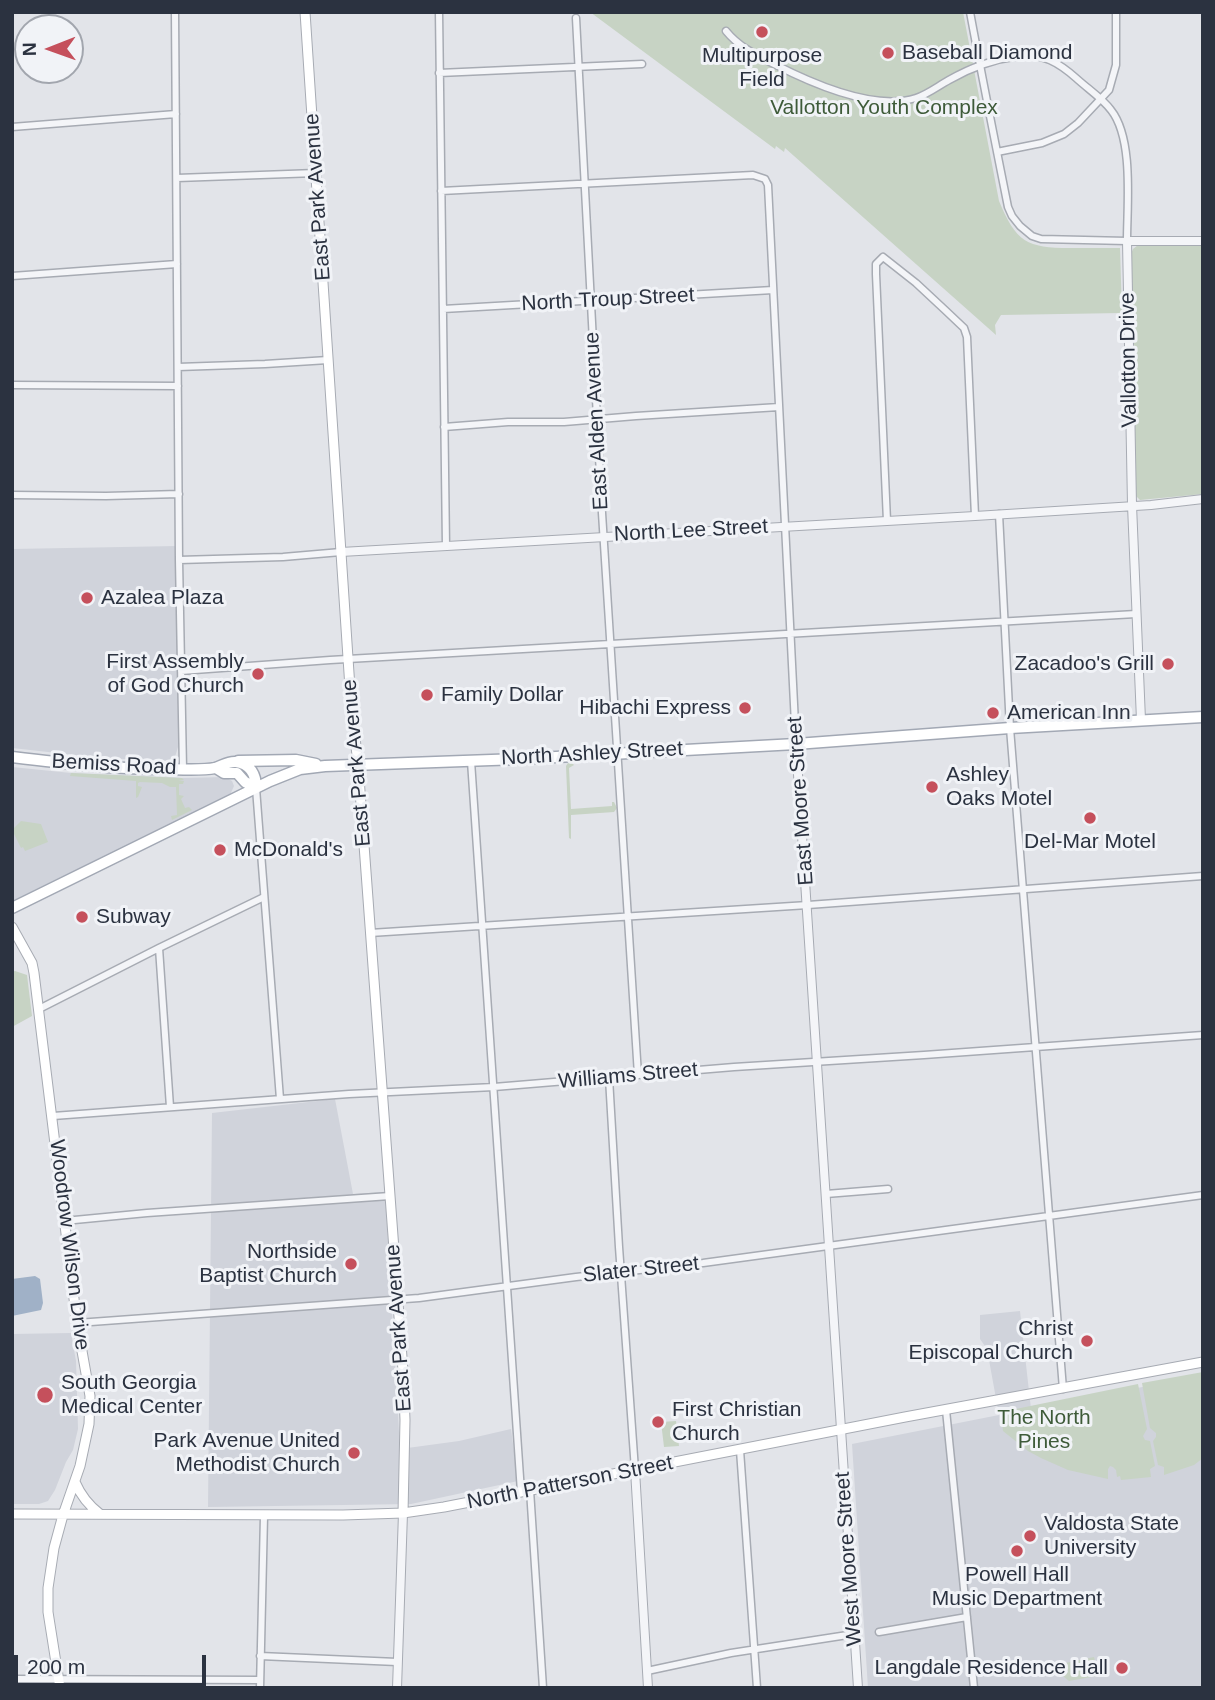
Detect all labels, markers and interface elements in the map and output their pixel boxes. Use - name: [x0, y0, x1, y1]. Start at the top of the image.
- north arrow: [14, 14, 84, 84]
- marker: Multipurpose Field: [754, 24, 770, 40]
- place label: Baseball Diamond: [902, 40, 1072, 66]
- text: N: [19, 42, 40, 56]
- place label: Multipurpose Field: [702, 43, 822, 93]
- marker: Baseball Diamond: [880, 45, 896, 61]
- park label: Vallotton Youth Complex: [770, 95, 998, 121]
- street label: East Park Avenue: [300, 112, 336, 282]
- street label: North Troup Street: [521, 283, 695, 317]
- street label: Vallotton Drive: [1115, 292, 1143, 428]
- street label: East Alden Avenue: [580, 331, 614, 511]
- street label: North Lee Street: [613, 514, 769, 548]
- place label: Azalea Plaza: [101, 585, 224, 611]
- marker: Azalea Plaza: [79, 590, 95, 606]
- place label: First Assembly of God Church: [106, 649, 244, 699]
- place label: Zacadoo's Grill: [1015, 651, 1154, 677]
- marker: Zacadoo's Grill: [1160, 656, 1176, 672]
- marker: First Assembly of God Church: [250, 666, 266, 682]
- street label: East Park Avenue: [337, 678, 377, 848]
- place label: Family Dollar: [441, 682, 564, 708]
- marker: Family Dollar: [419, 687, 435, 703]
- place label: Hibachi Express: [579, 695, 731, 721]
- marker: Hibachi Express: [737, 700, 753, 716]
- place label: American Inn: [1007, 700, 1131, 726]
- marker: American Inn: [985, 705, 1001, 721]
- street label: East Moore Street: [783, 716, 819, 886]
- street label: North Ashley Street: [500, 737, 684, 771]
- street label: Bemiss Road: [51, 749, 177, 781]
- place label: Ashley Oaks Motel: [946, 762, 1052, 812]
- marker: Ashley Oaks Motel: [924, 779, 940, 795]
- marker: Del-Mar Motel: [1082, 810, 1098, 826]
- place label: Del-Mar Motel: [1024, 829, 1156, 855]
- place label: McDonald's: [234, 837, 343, 863]
- marker: McDonald's: [212, 842, 228, 858]
- place label: Subway: [96, 904, 171, 930]
- marker: Subway: [74, 909, 90, 925]
- street label: Williams Street: [557, 1057, 699, 1095]
- street label: Woodrow Wilson Drive: [44, 1138, 94, 1352]
- place label: Northside Baptist Church: [199, 1239, 337, 1289]
- street label: East Park Avenue: [381, 1243, 417, 1413]
- street label: Slater Street: [582, 1251, 700, 1289]
- marker: Northside Baptist Church: [343, 1256, 359, 1272]
- place label: Christ Episcopal Church: [908, 1316, 1073, 1366]
- marker: Christ Episcopal Church: [1079, 1333, 1095, 1349]
- place label: South Georgia Medical Center: [61, 1370, 202, 1420]
- marker: South Georgia Medical Center: [35, 1385, 55, 1405]
- place label: First Christian Church: [672, 1397, 802, 1447]
- park label: The North Pines: [997, 1405, 1091, 1455]
- marker: First Christian Church: [650, 1414, 666, 1430]
- place label: Park Avenue United Methodist Church: [154, 1428, 340, 1478]
- marker: Park Avenue United Methodist Church: [346, 1445, 362, 1461]
- street label: North Patterson Street: [465, 1451, 675, 1515]
- street label: West Moore Street: [830, 1471, 868, 1647]
- place label: Valdosta State University: [1044, 1511, 1179, 1561]
- marker: Valdosta State University: [1022, 1528, 1038, 1544]
- marker: Powell Hall Music Department: [1009, 1543, 1025, 1559]
- place label: Powell Hall Music Department: [932, 1562, 1102, 1612]
- scale bar: [18, 1640, 210, 1684]
- text: 200 m: [27, 1655, 85, 1678]
- place label: Langdale Residence Hall: [875, 1655, 1108, 1681]
- marker: Langdale Residence Hall: [1114, 1660, 1130, 1676]

